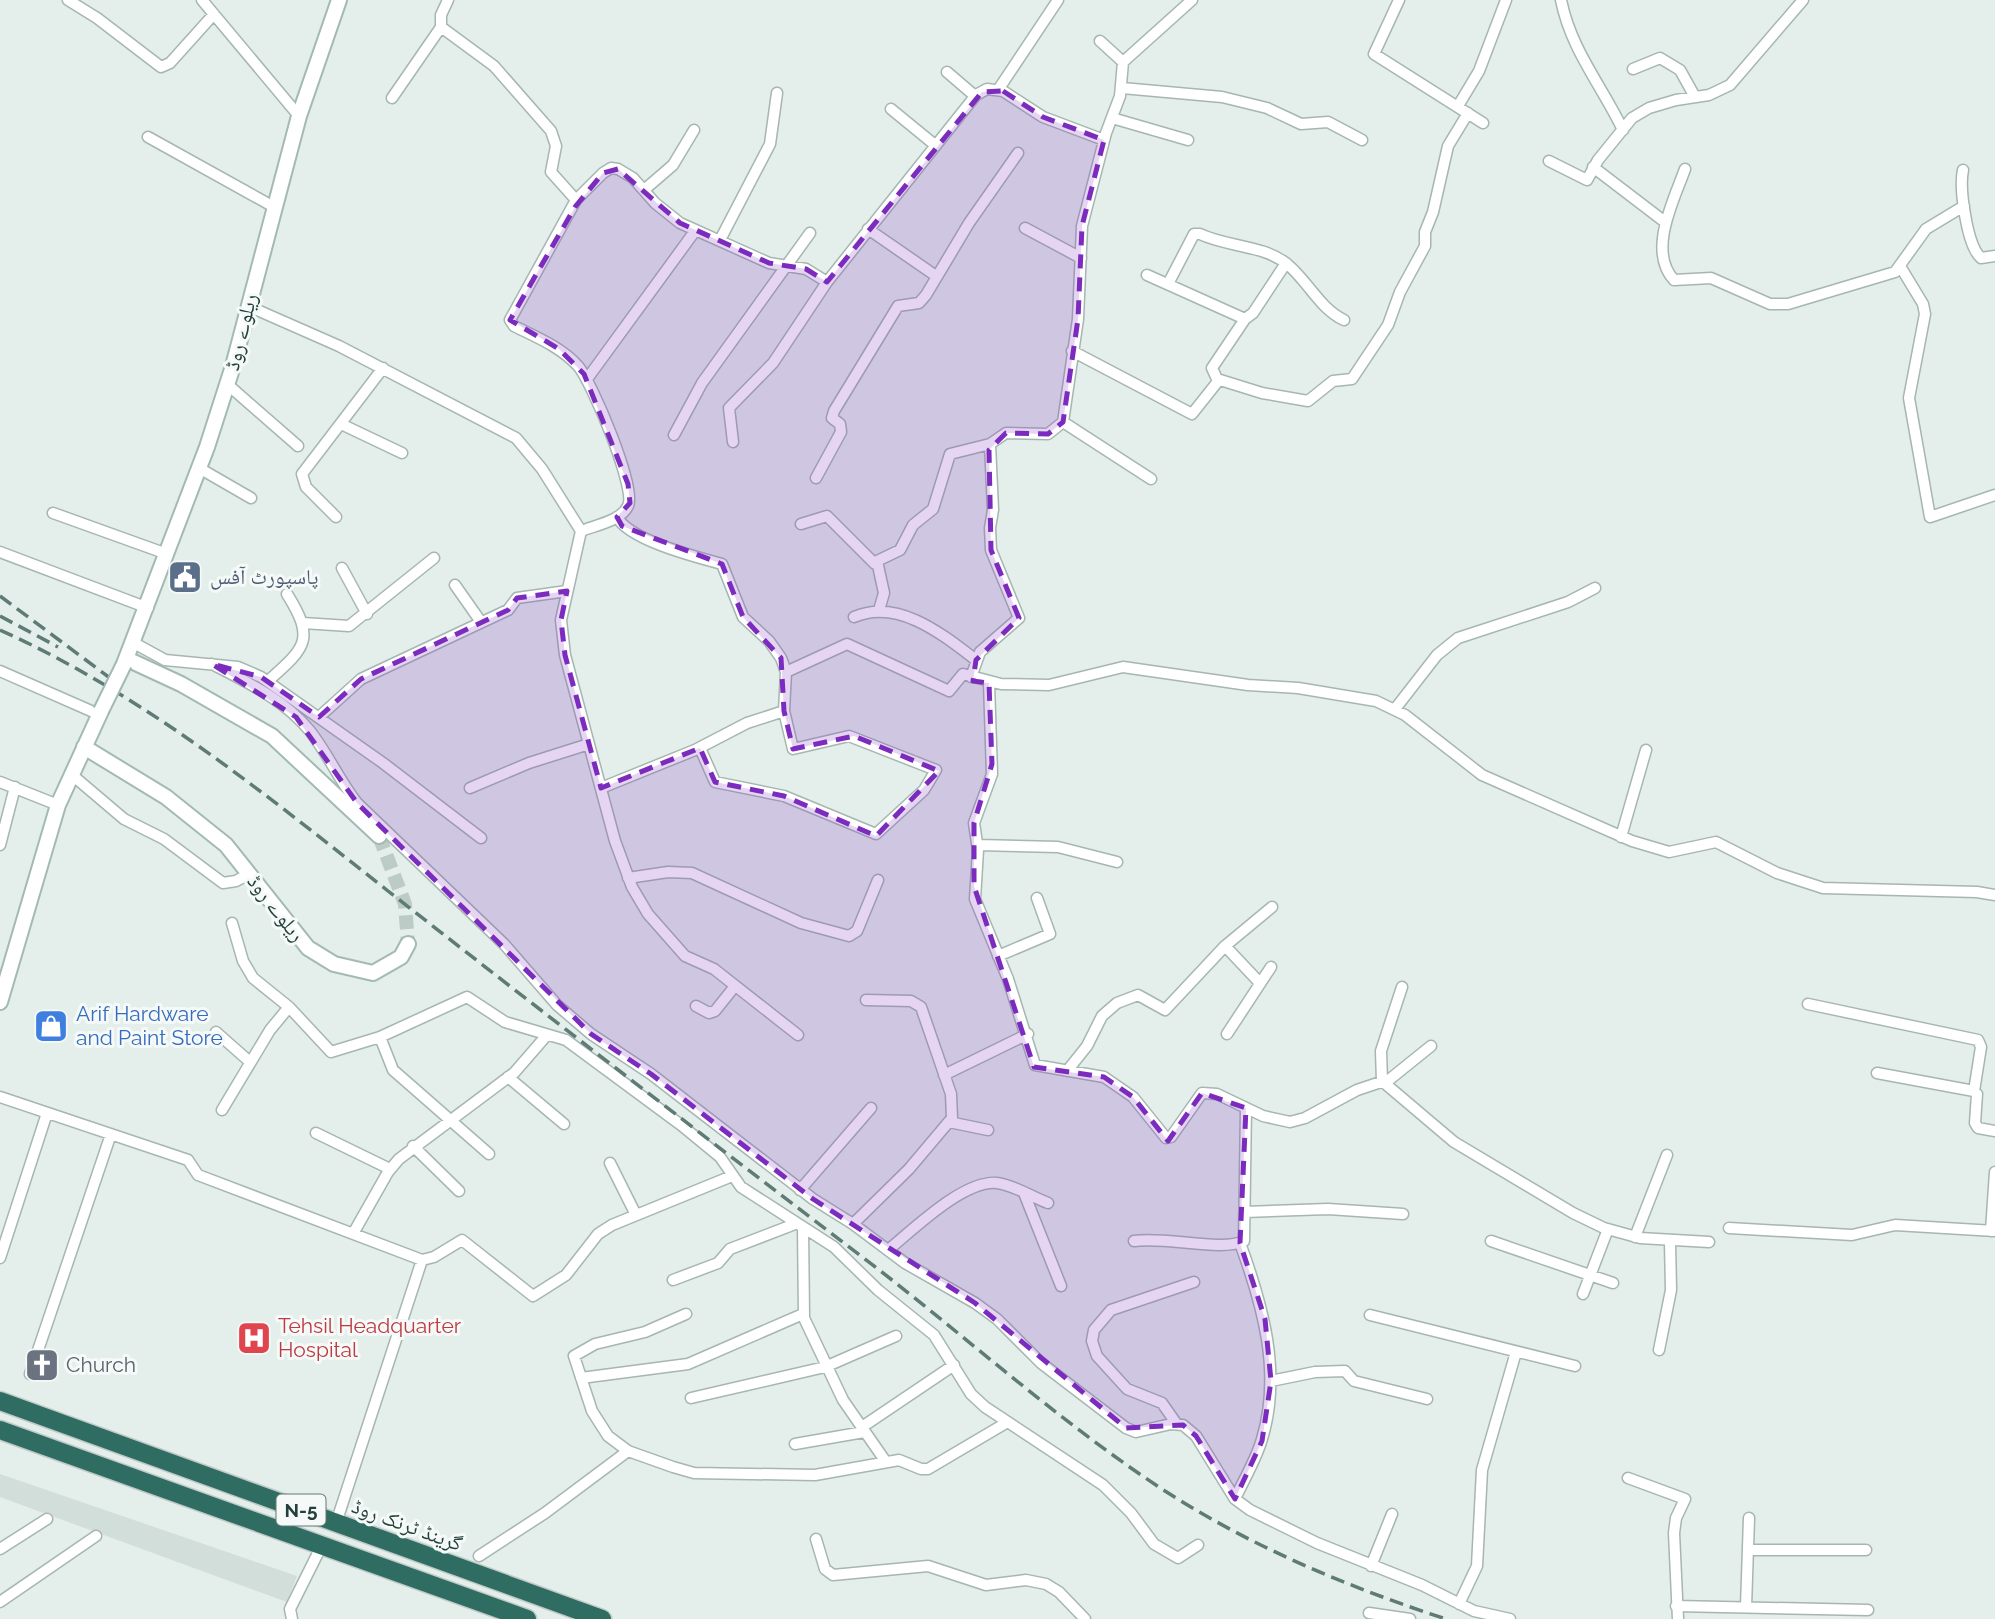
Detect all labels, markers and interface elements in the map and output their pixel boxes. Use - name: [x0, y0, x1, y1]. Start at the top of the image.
- street label: ریلوے روڈ: [219, 291, 262, 373]
- public building icon: پاسپورٹ آفس: [166, 558, 204, 596]
- place label: پاسپورٹ آفس: [210, 564, 319, 590]
- street label: ریلوے روڈ: [242, 869, 310, 946]
- place label: Arif Hardware and Paint Store: [76, 1001, 223, 1050]
- shop icon: Arif Hardware and Paint Store: [32, 1007, 70, 1045]
- place label: Tehsil Headquarter Hospital: [278, 1313, 462, 1362]
- hospital icon: Tehsil Headquarter Hospital: [235, 1319, 273, 1357]
- church icon: Church: [23, 1346, 61, 1384]
- place label: Church: [66, 1352, 136, 1377]
- street label: گرینڈ ٹرنک روڈ: [349, 1493, 466, 1556]
- road number: N-5: [276, 1494, 326, 1526]

